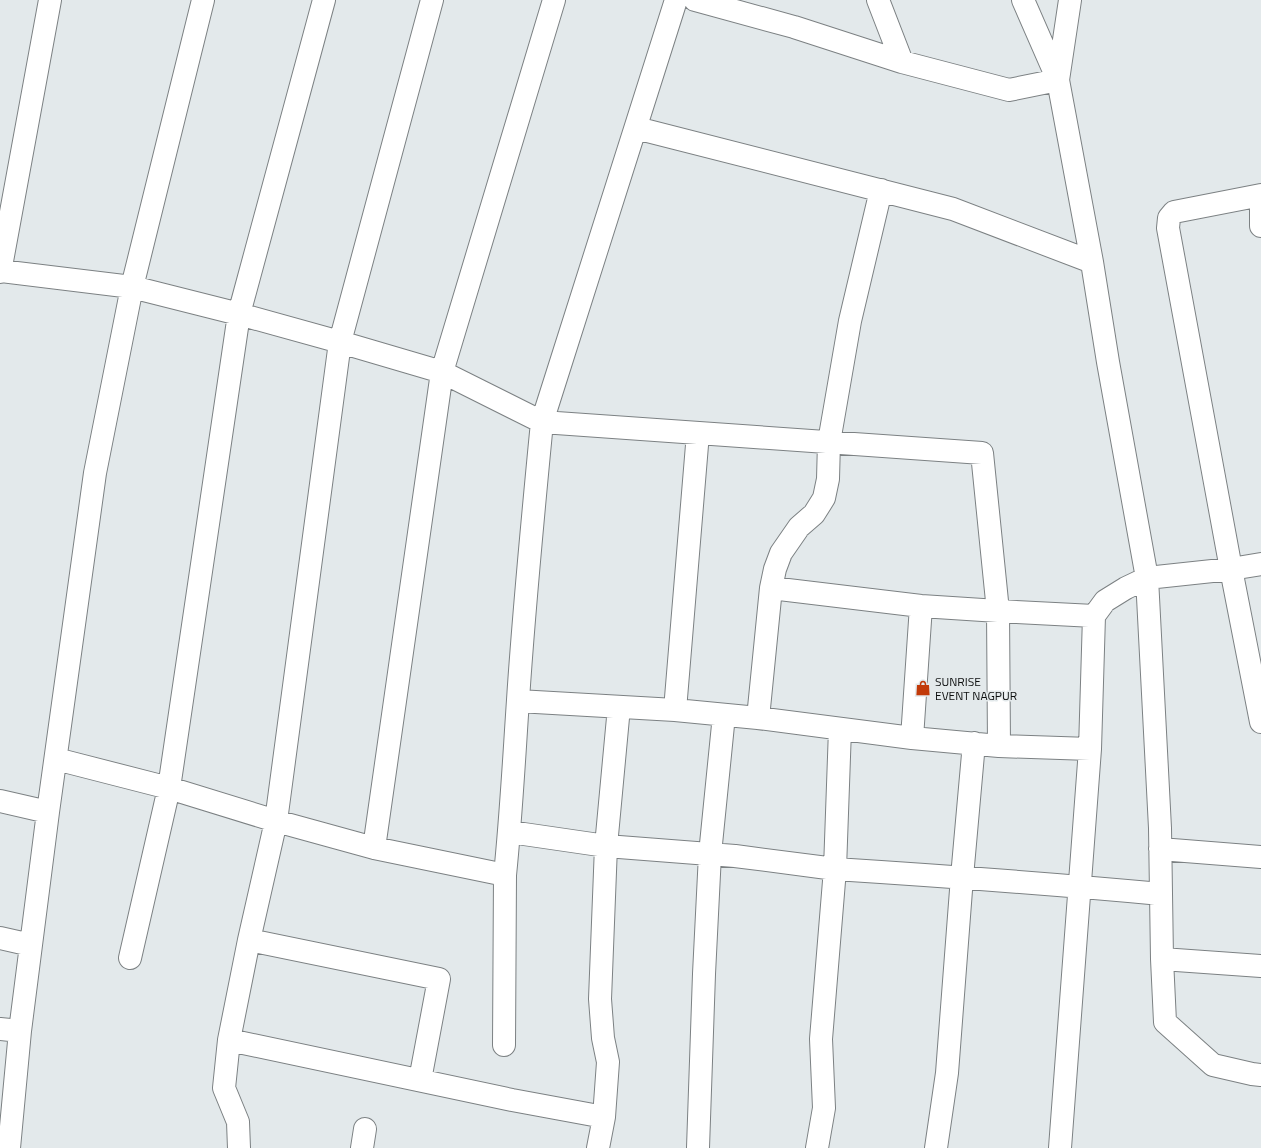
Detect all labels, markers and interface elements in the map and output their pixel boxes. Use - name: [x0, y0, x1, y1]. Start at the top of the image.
- place label: SUNRISE EVENT NAGPUR: [935, 672, 1017, 705]
- shop icon: SUNRISE EVENT NAGPUR: [914, 679, 932, 697]

